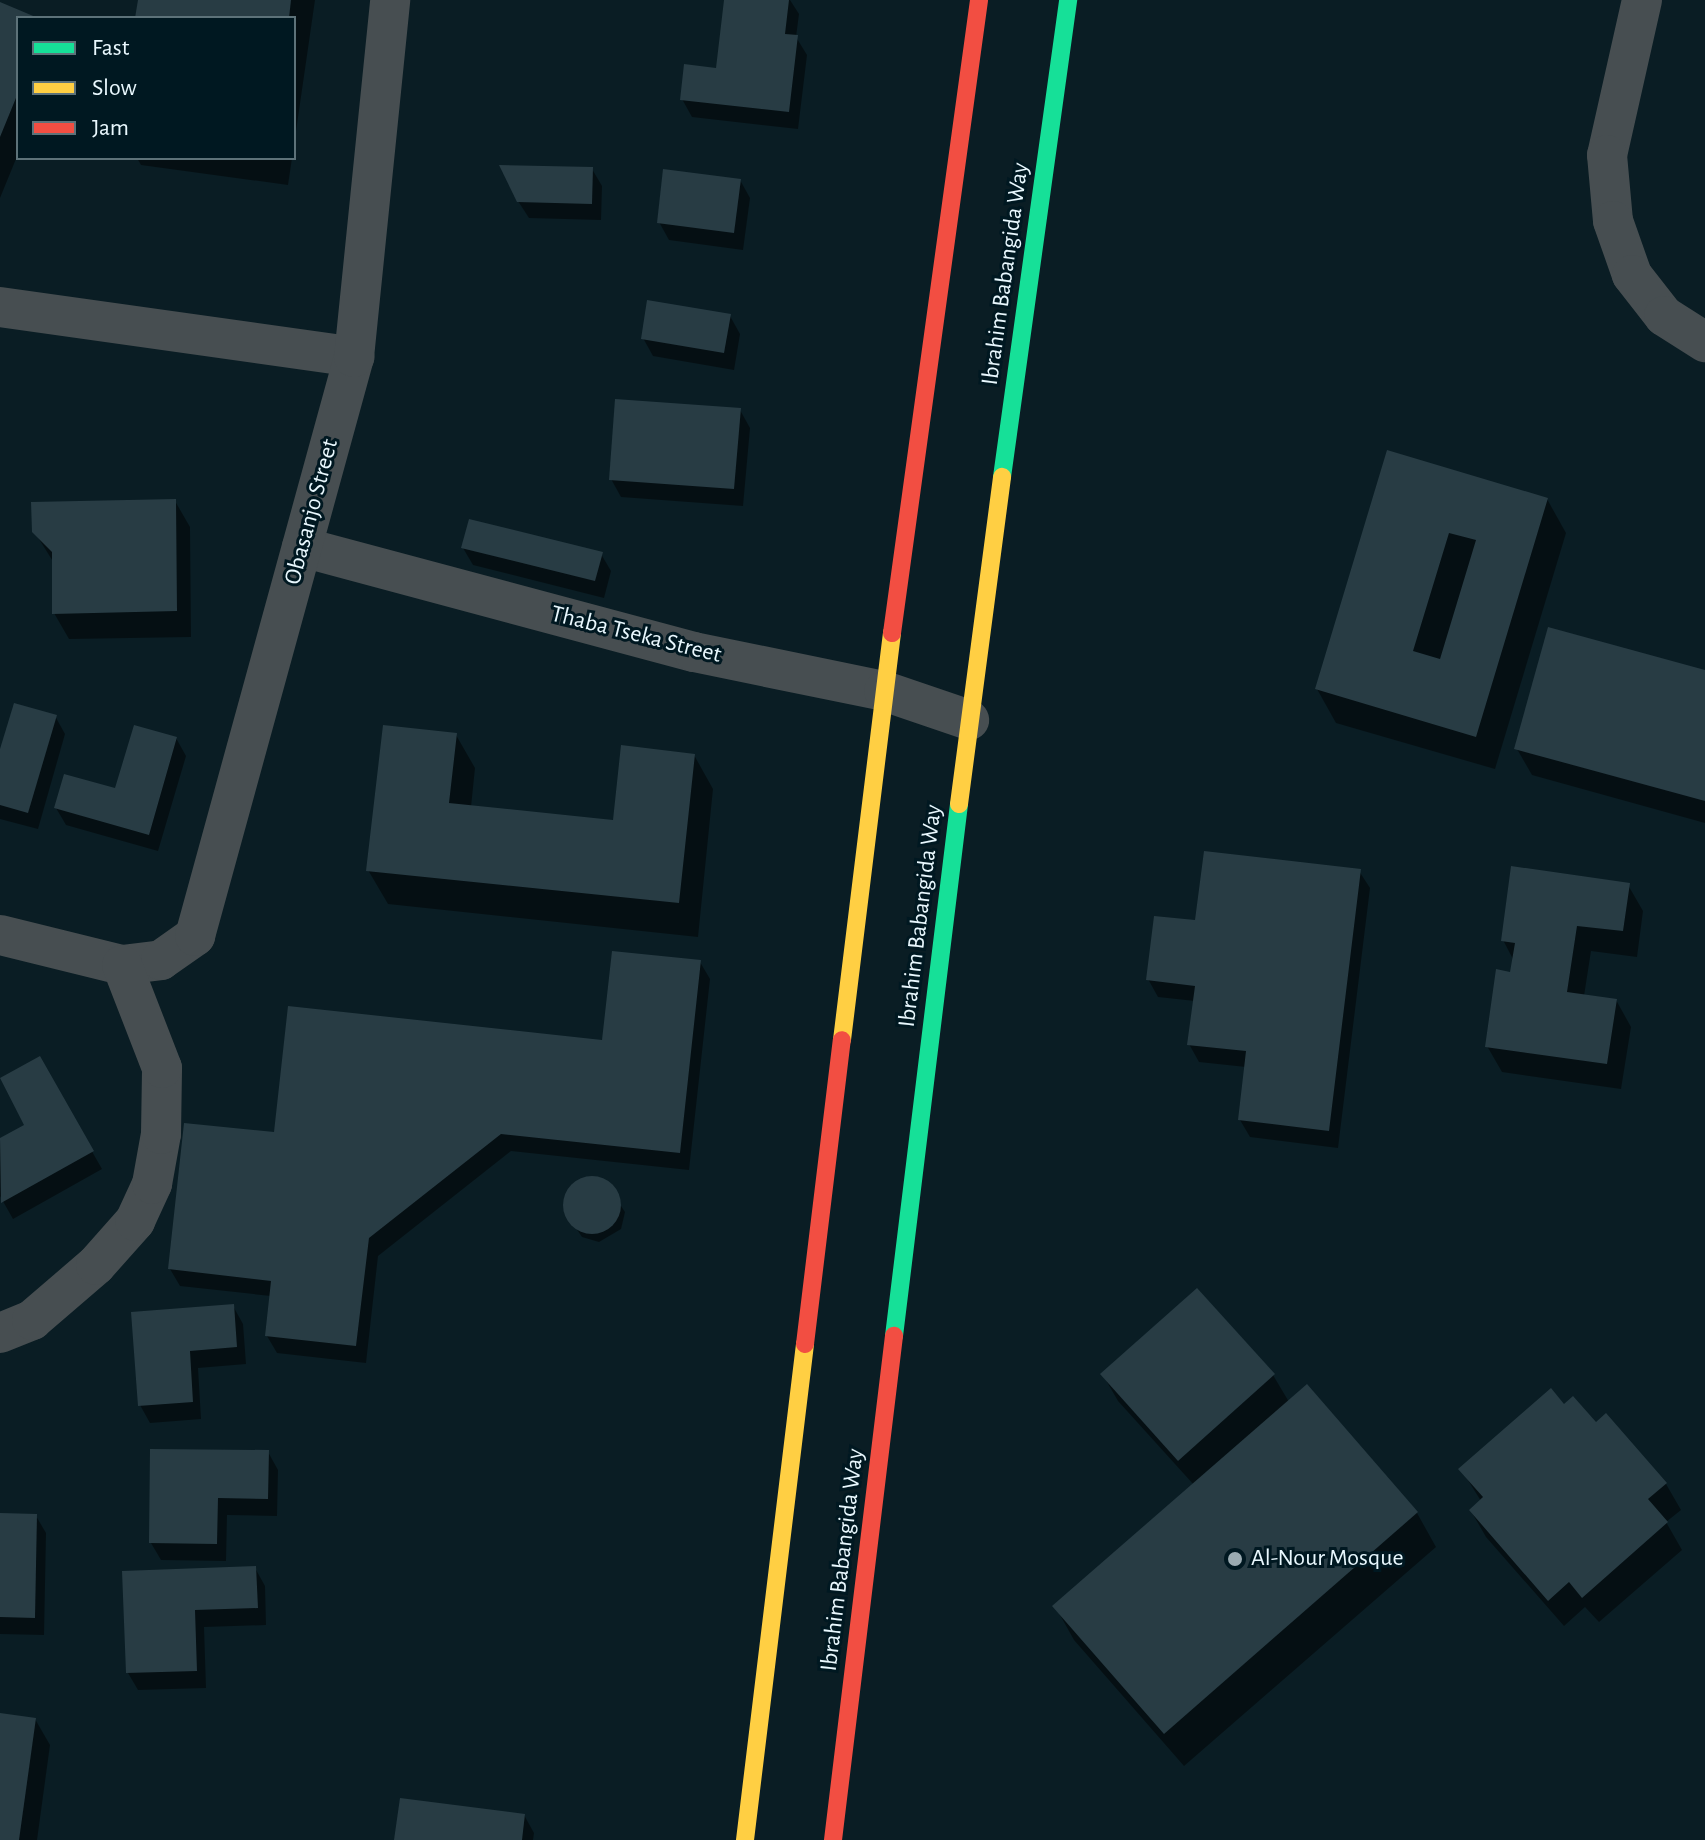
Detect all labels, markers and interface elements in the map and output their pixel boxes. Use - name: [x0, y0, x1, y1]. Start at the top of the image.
- legend: [16, 16, 296, 160]
- text: Fast: [92, 36, 129, 60]
- text: Slow: [92, 76, 137, 100]
- text: Jam: [92, 116, 129, 140]
- street label: Ibrahim Babangida Way: [976, 161, 1036, 387]
- street label: Obasanjo Street: [279, 436, 345, 588]
- street label: Thaba Tseka Street: [548, 600, 724, 670]
- street label: Ibrahim Babangida Way: [893, 803, 949, 1029]
- street label: Ibrahim Babangida Way: [815, 1447, 871, 1673]
- place label: Al-Nour Mosque: [1251, 1545, 1403, 1573]
- marker: Al-Nour Mosque: [1226, 1550, 1244, 1568]

